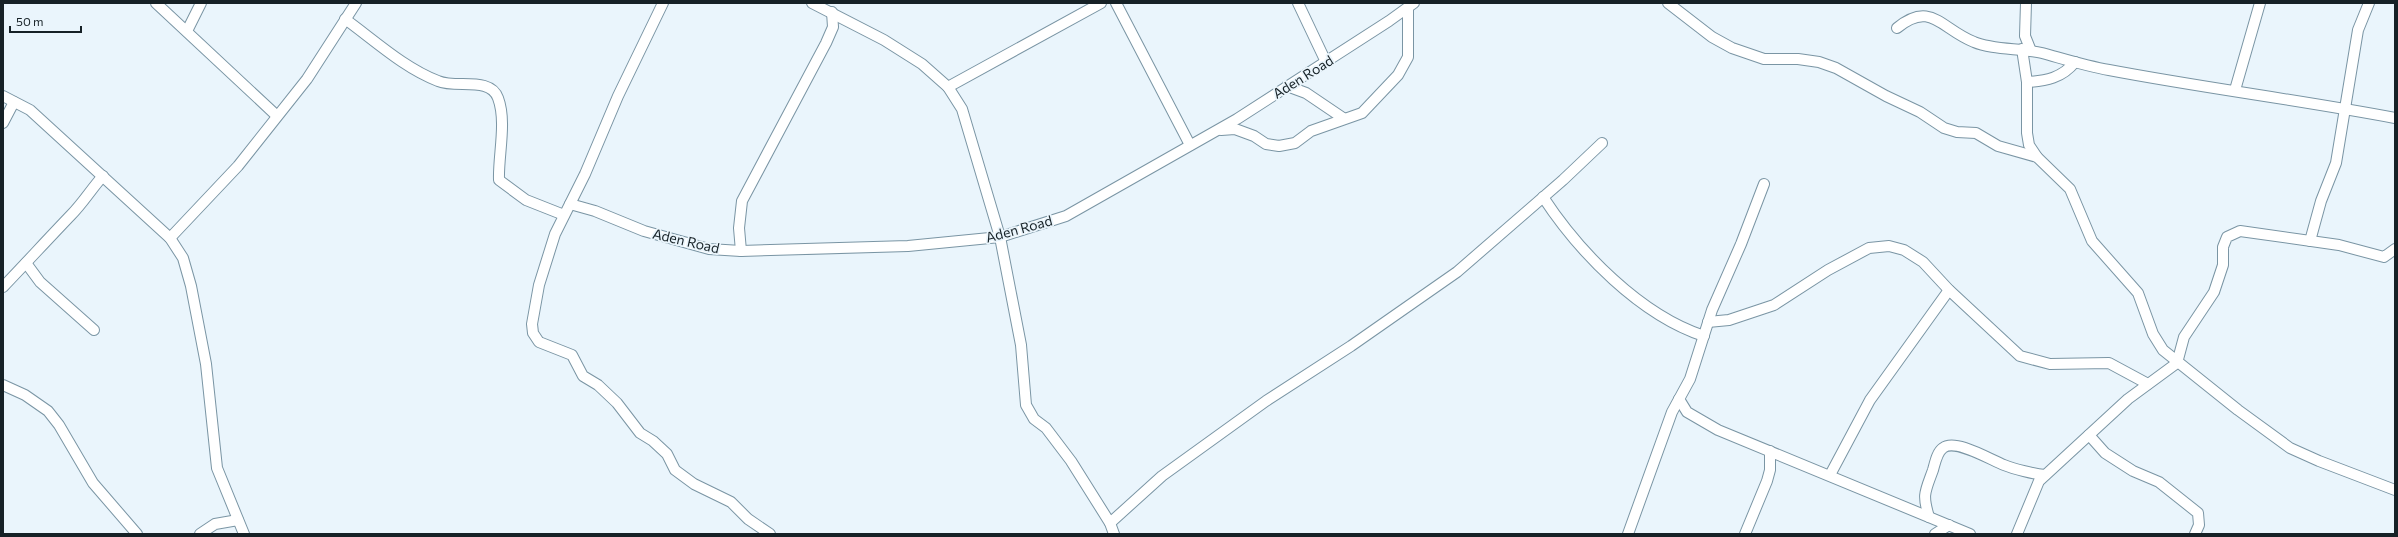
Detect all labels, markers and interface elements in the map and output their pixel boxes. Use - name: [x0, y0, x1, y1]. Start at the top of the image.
- scale bar: [10, 8, 81, 34]
- text: 50 m: [16, 14, 44, 28]
- street label: Aden Road: [1269, 51, 1336, 102]
- street label: Aden Road: [984, 211, 1054, 246]
- street label: Aden Road: [651, 225, 721, 256]

